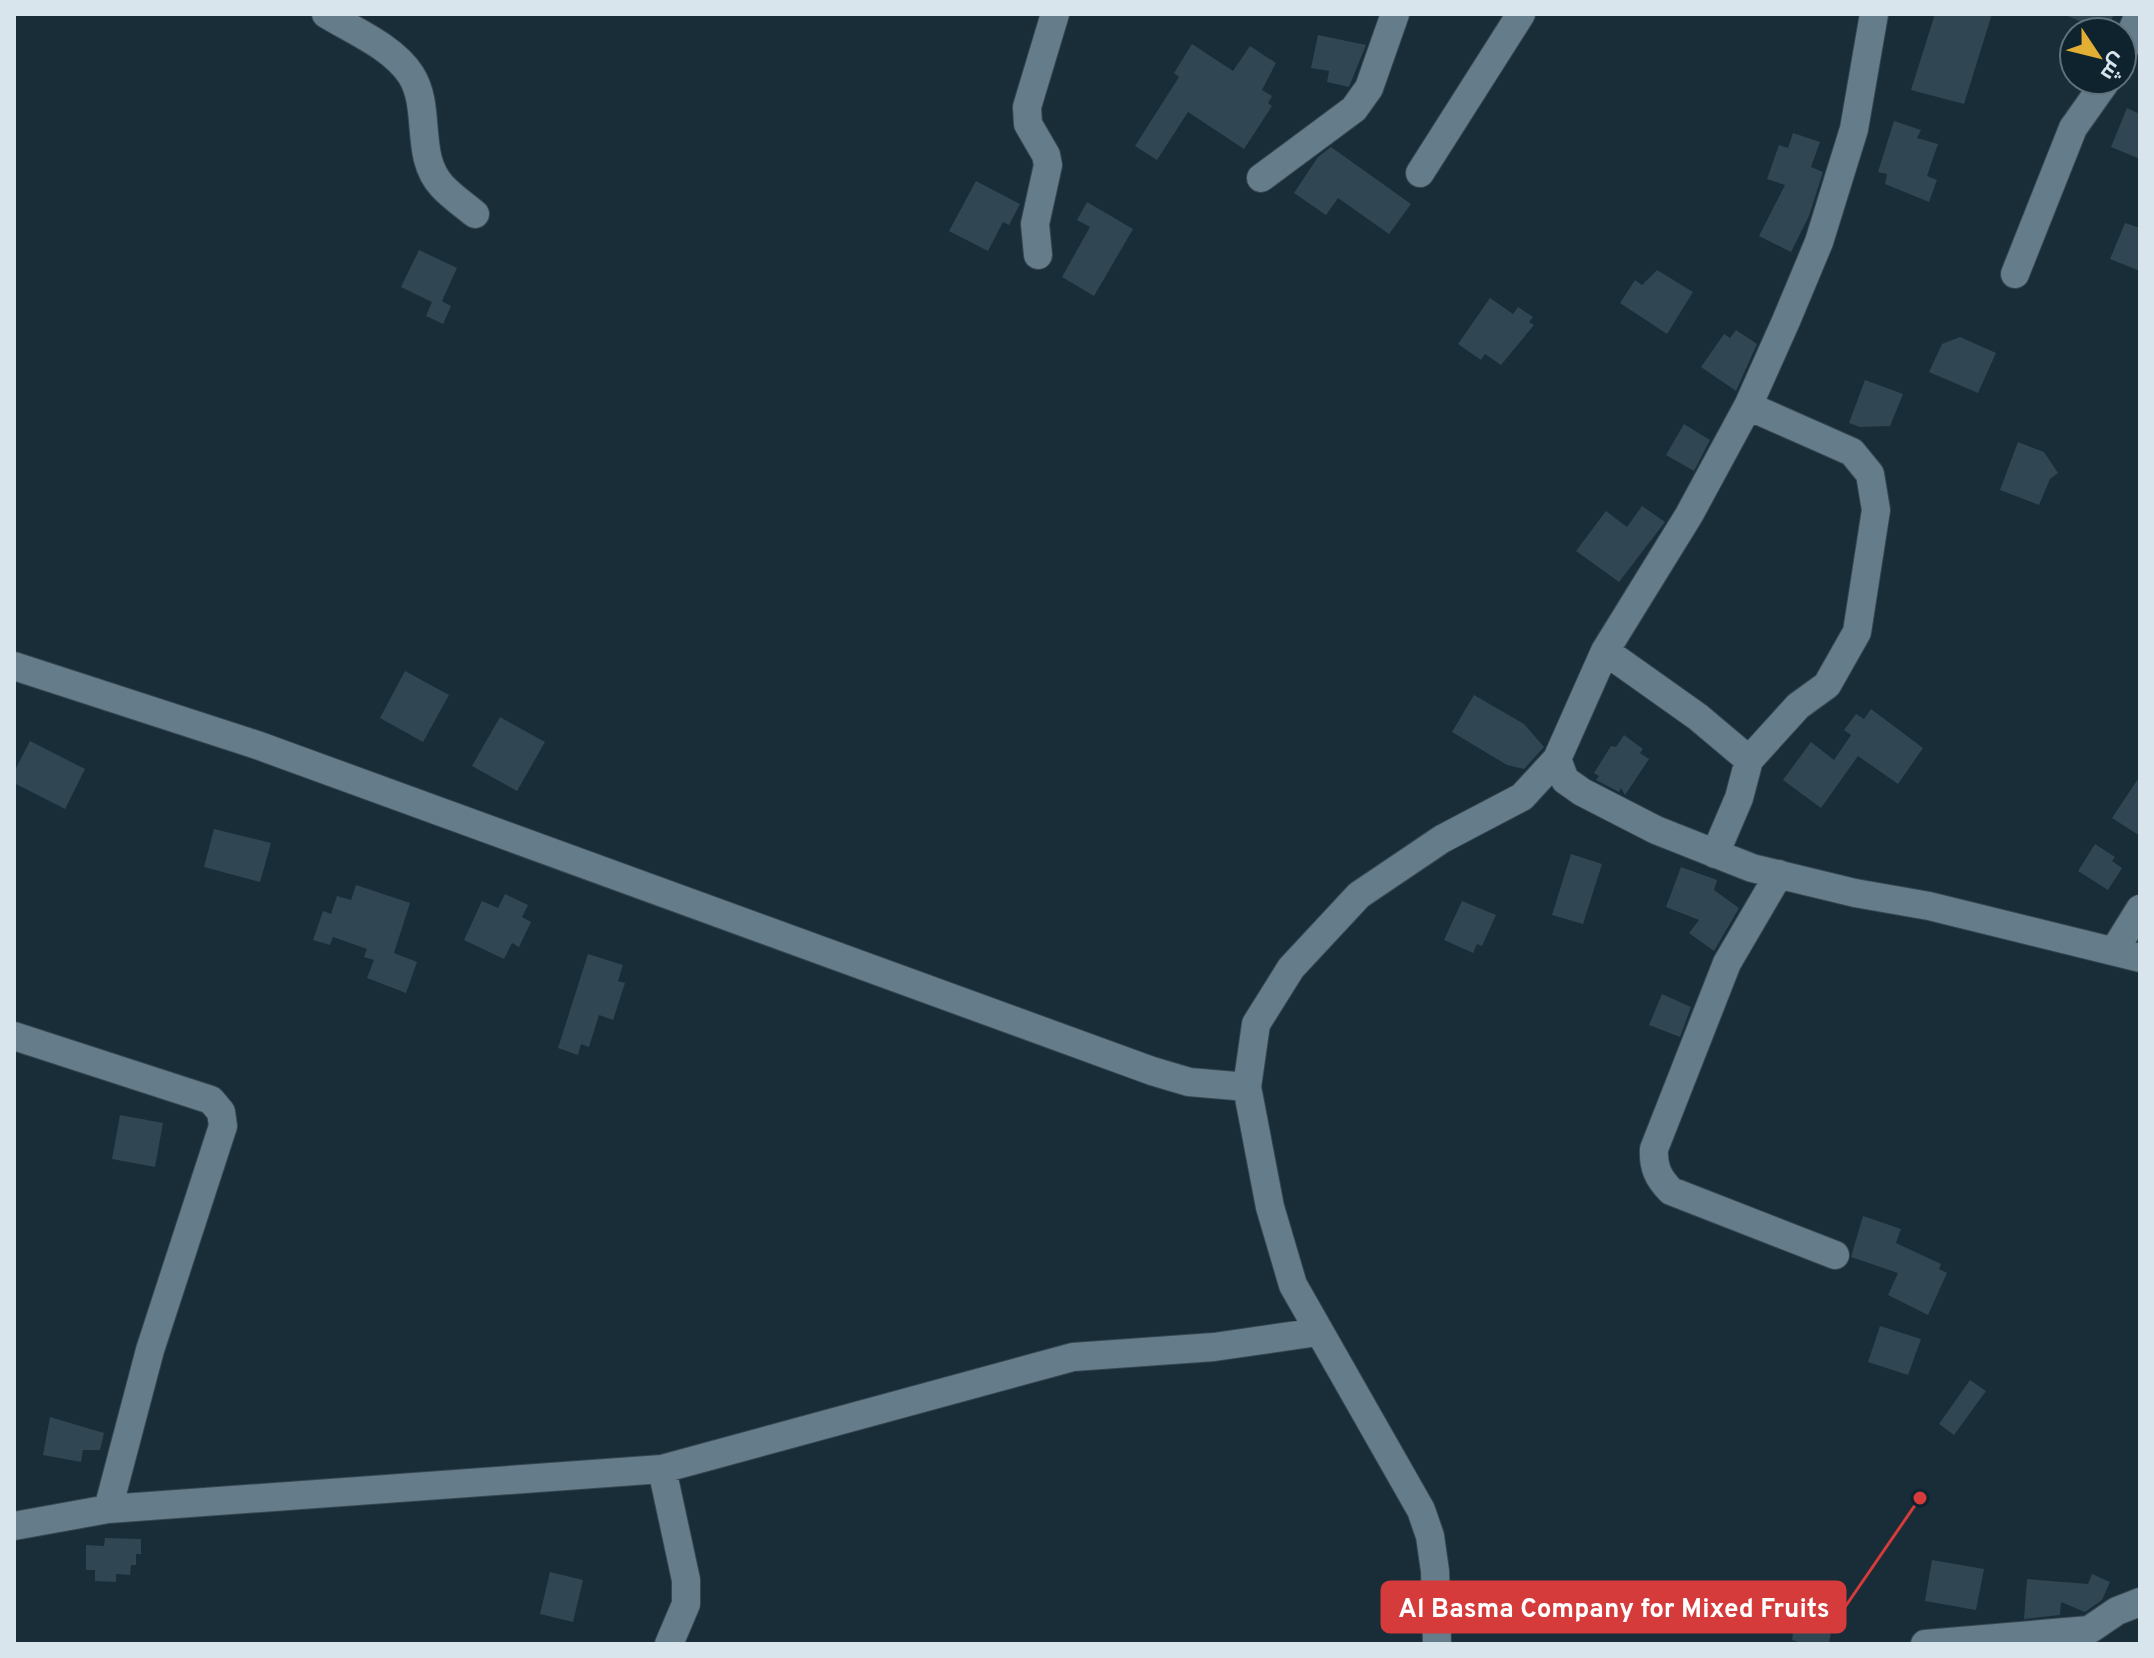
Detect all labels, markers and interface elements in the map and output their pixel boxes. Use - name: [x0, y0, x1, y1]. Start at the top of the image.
- north arrow: [2058, 16, 2138, 96]
- text: ش: [2093, 47, 2131, 85]
- callout: Al Basma Company for Mixed Fruits: [1382, 1582, 1845, 1632]
- text: Al Basma Company for Mixed Fruits: [1398, 1594, 1830, 1627]

